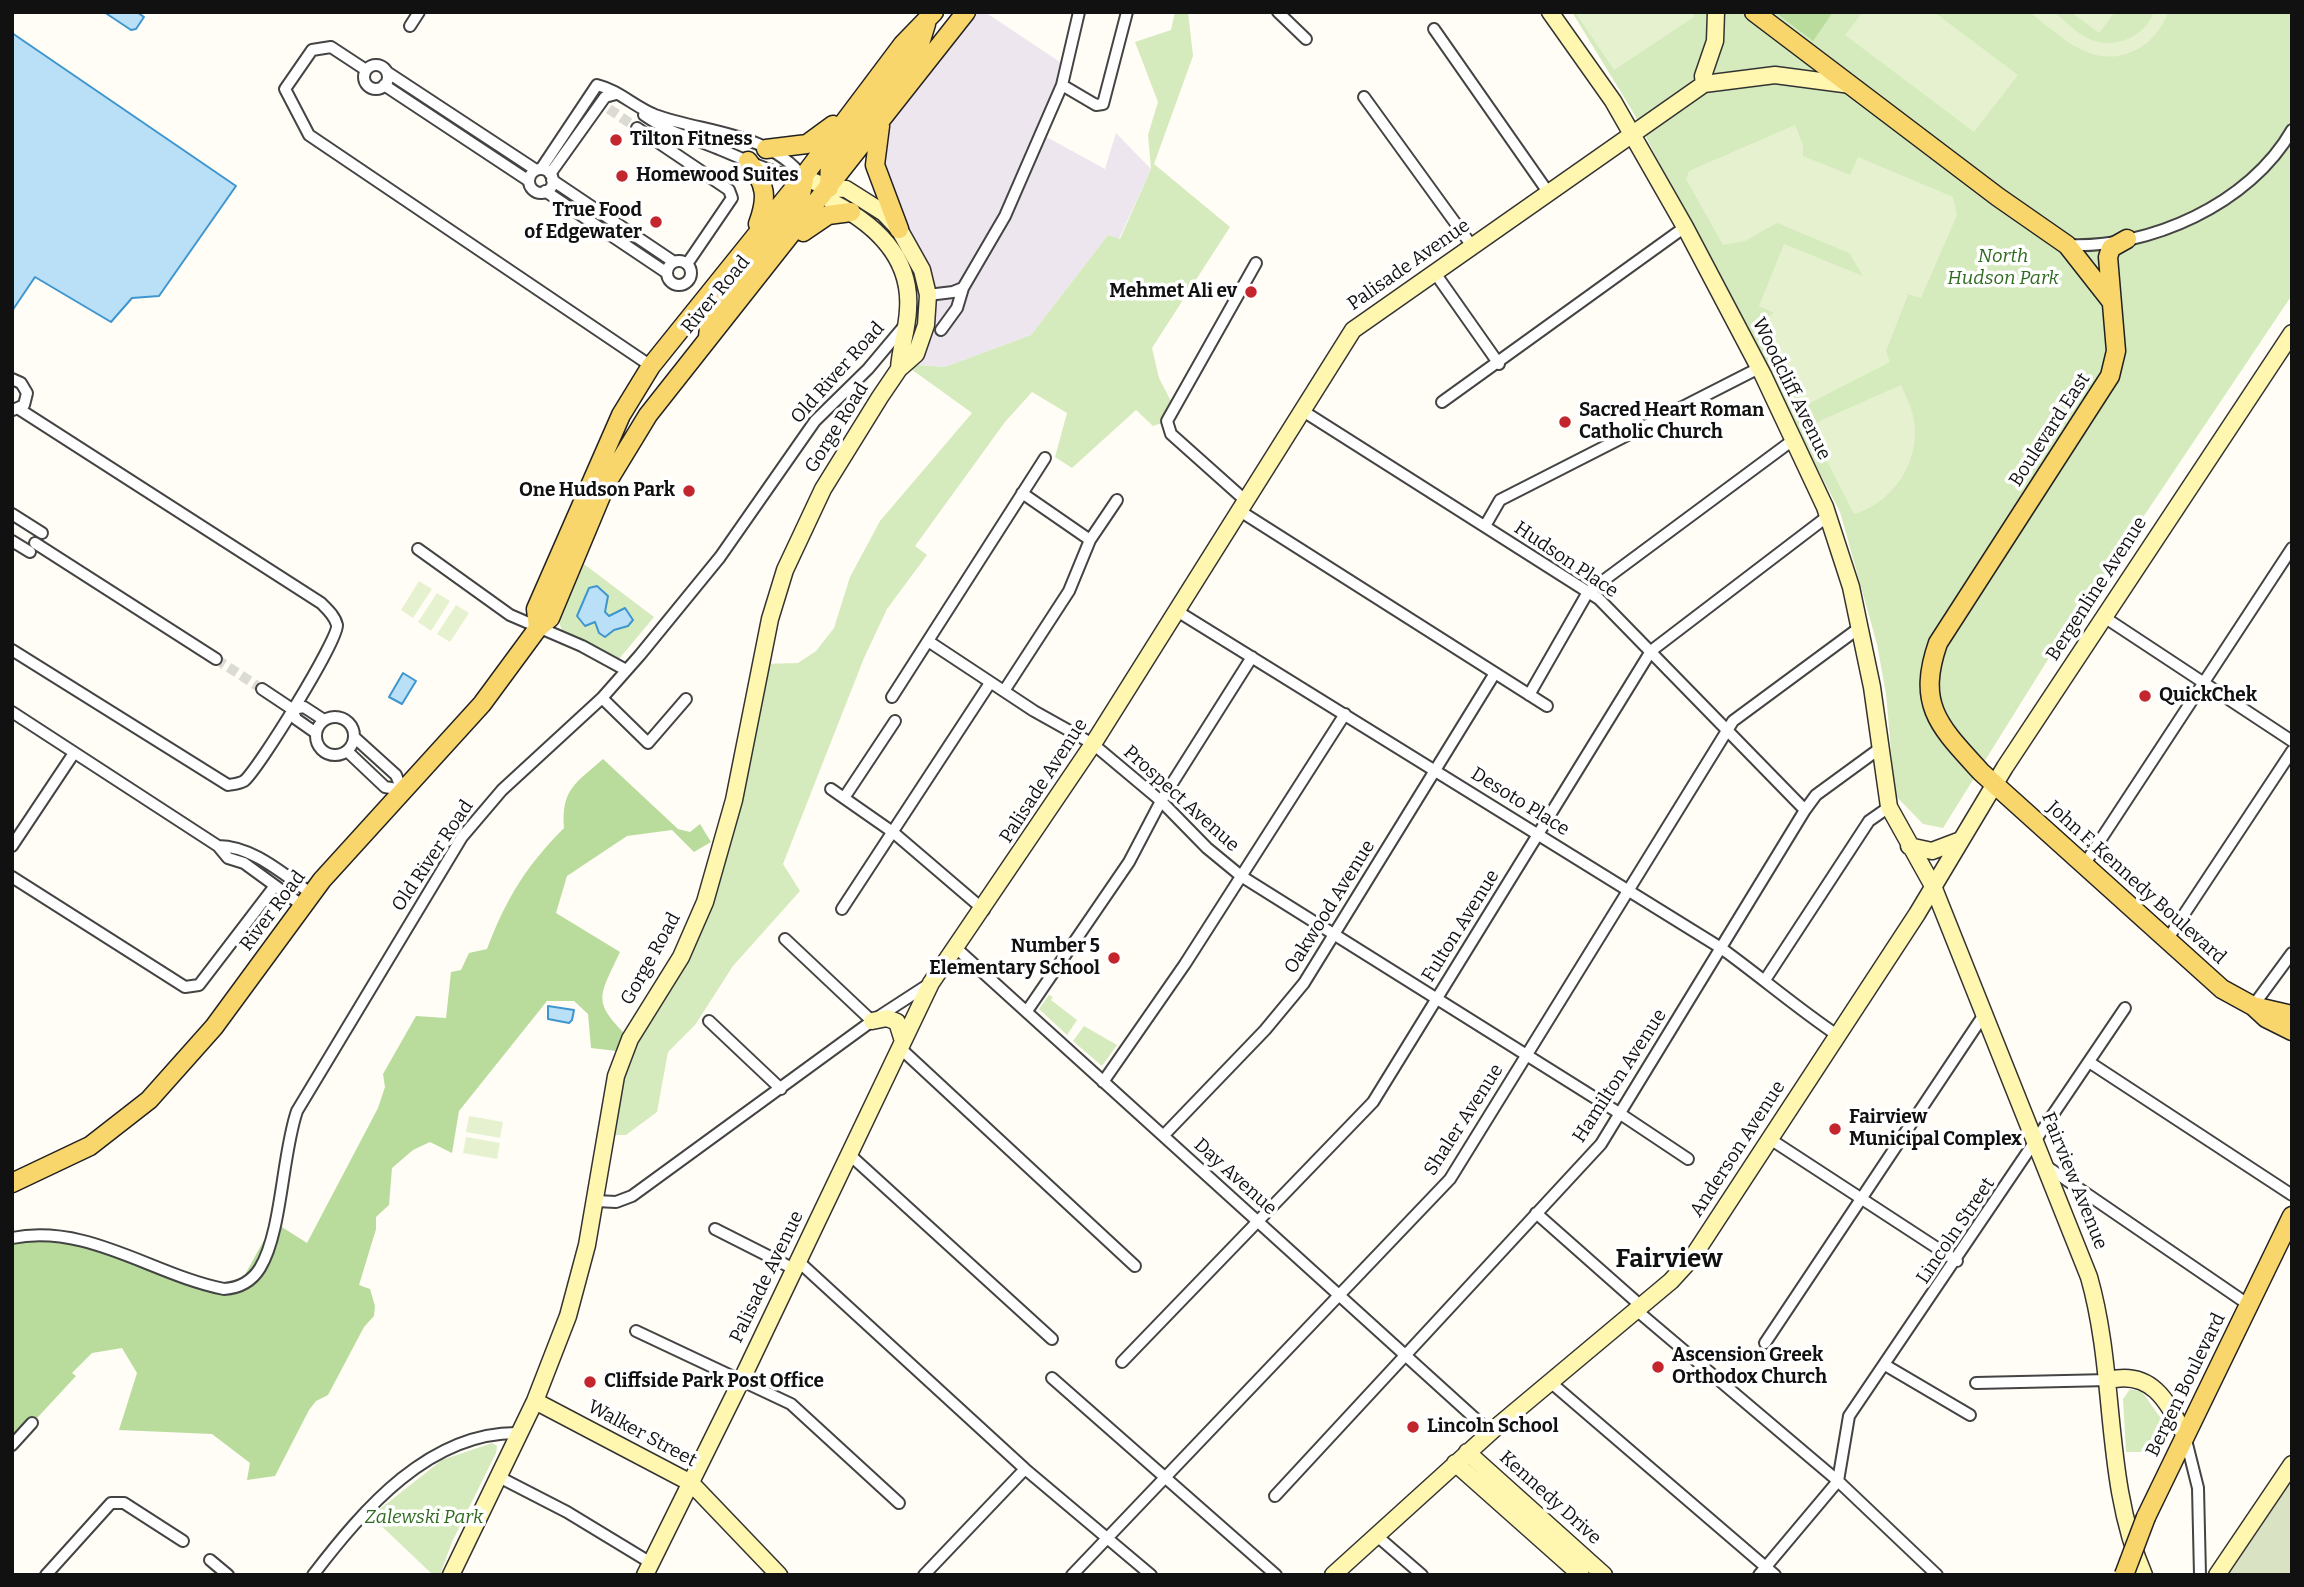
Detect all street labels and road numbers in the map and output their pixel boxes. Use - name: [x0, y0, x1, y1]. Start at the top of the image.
- street label: Palisade Avenue: [1343, 214, 1475, 316]
- street label: River Road: [677, 251, 755, 339]
- street label: Woodcliff Avenue: [1747, 314, 1835, 464]
- street label: Old River Road: [786, 317, 890, 429]
- street label: Boulevard East: [2005, 369, 2095, 491]
- street label: Gorge Road: [800, 379, 874, 477]
- street label: Bergenline Avenue: [2042, 513, 2152, 665]
- street label: Hudson Place: [1510, 517, 1622, 603]
- street label: Palisade Avenue: [995, 714, 1093, 848]
- street label: Prospect Avenue: [1118, 741, 1244, 857]
- street label: Desoto Place: [1467, 763, 1573, 841]
- street label: Old River Road: [387, 796, 479, 916]
- street label: John F. Kennedy Boulevard: [2042, 797, 2230, 969]
- street label: Oakwood Avenue: [1280, 836, 1380, 978]
- street label: River Road: [235, 866, 311, 956]
- street label: Fulton Avenue: [1417, 866, 1505, 986]
- street label: Gorge Road: [616, 909, 686, 1009]
- street label: Hamilton Avenue: [1568, 1005, 1672, 1147]
- street label: Shaler Avenue: [1419, 1060, 1509, 1180]
- street label: Anderson Avenue: [1686, 1077, 1790, 1221]
- street label: Fairview Avenue: [2036, 1109, 2112, 1253]
- street label: Day Avenue: [1189, 1134, 1281, 1220]
- street label: Lincoln Street: [1912, 1174, 2000, 1288]
- street label: Palisade Avenue: [725, 1207, 809, 1347]
- street label: Bergen Boulevard: [2141, 1310, 2231, 1460]
- street label: Walker Street: [584, 1396, 700, 1472]
- street label: Kennedy Drive: [1494, 1446, 1606, 1550]

